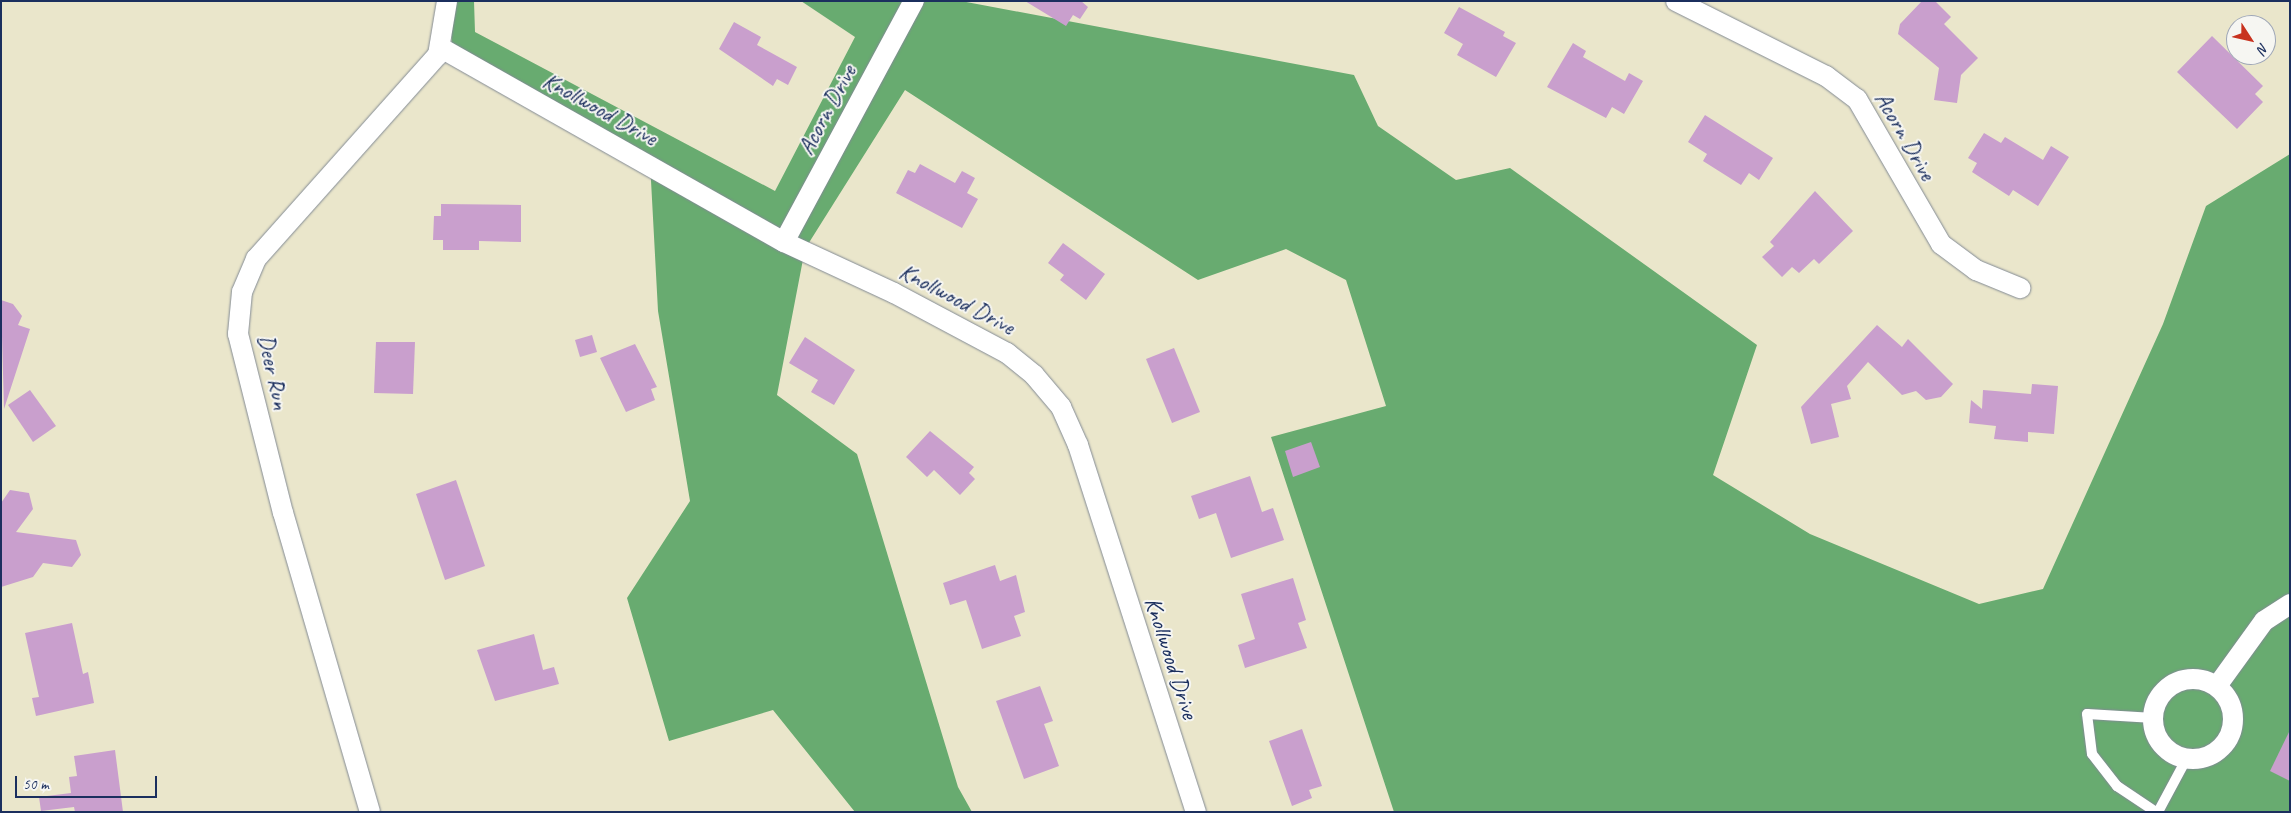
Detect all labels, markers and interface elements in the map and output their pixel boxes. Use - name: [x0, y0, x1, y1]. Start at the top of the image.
- north arrow: [2226, 15, 2276, 65]
- text: N: [2253, 40, 2272, 57]
- street label: Acorn Drive: [791, 60, 863, 160]
- street label: Knollwood Drive: [538, 66, 662, 152]
- street label: Acorn Drive: [1868, 87, 1942, 185]
- street label: Knollwood Drive: [895, 257, 1019, 341]
- street label: Deer Run: [251, 332, 295, 412]
- street label: Knollwood Drive: [1138, 594, 1204, 722]
- scale bar: [18, 766, 160, 798]
- text: 50 m: [23, 775, 49, 794]

